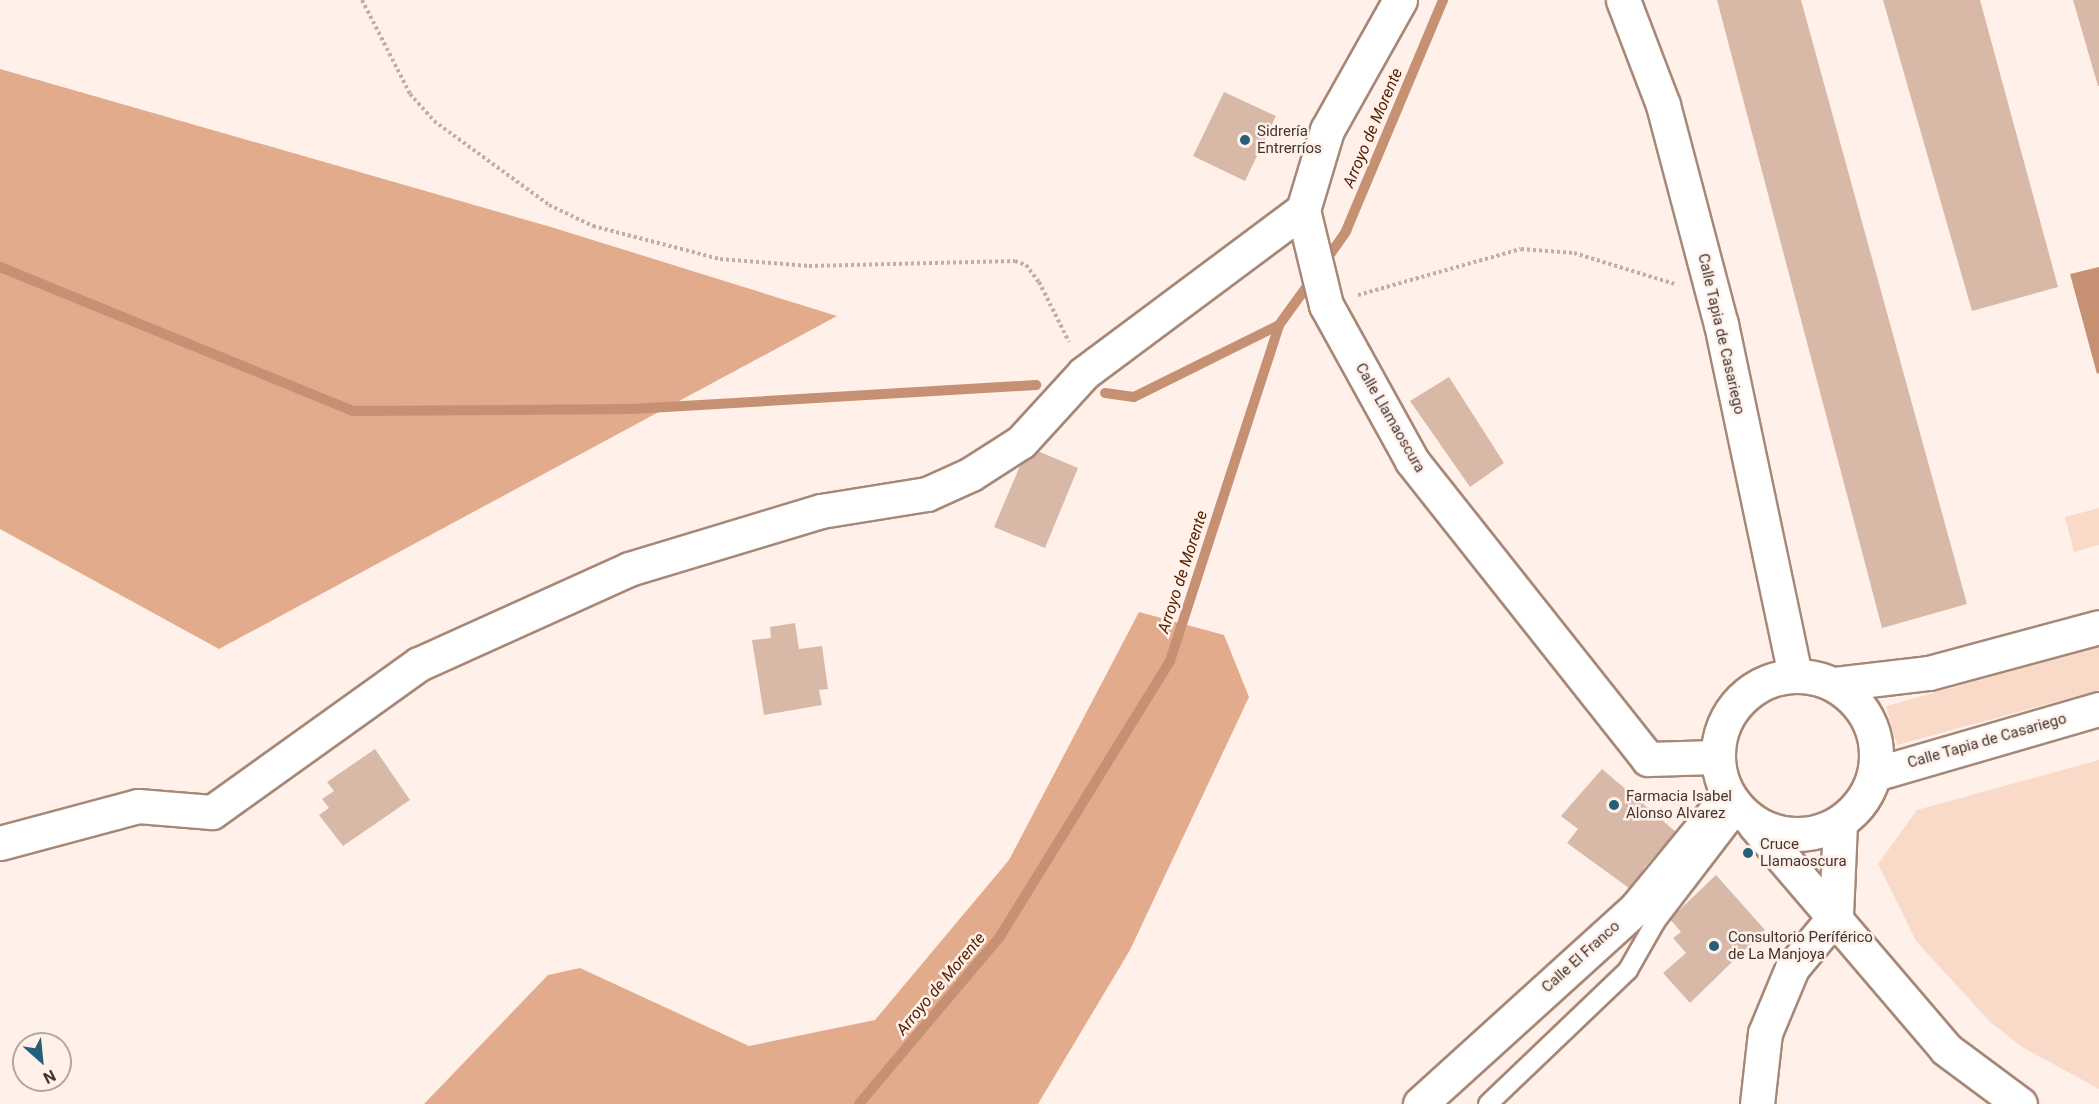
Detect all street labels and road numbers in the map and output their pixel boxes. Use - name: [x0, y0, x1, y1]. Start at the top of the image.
- street label: Calle Tapia de Casariego: [1694, 252, 1748, 416]
- street label: Calle Llamaoscura: [1351, 360, 1429, 476]
- street label: Calle Tapia de Casariego: [1905, 710, 2069, 772]
- street label: Calle El Franco: [1538, 917, 1624, 997]

